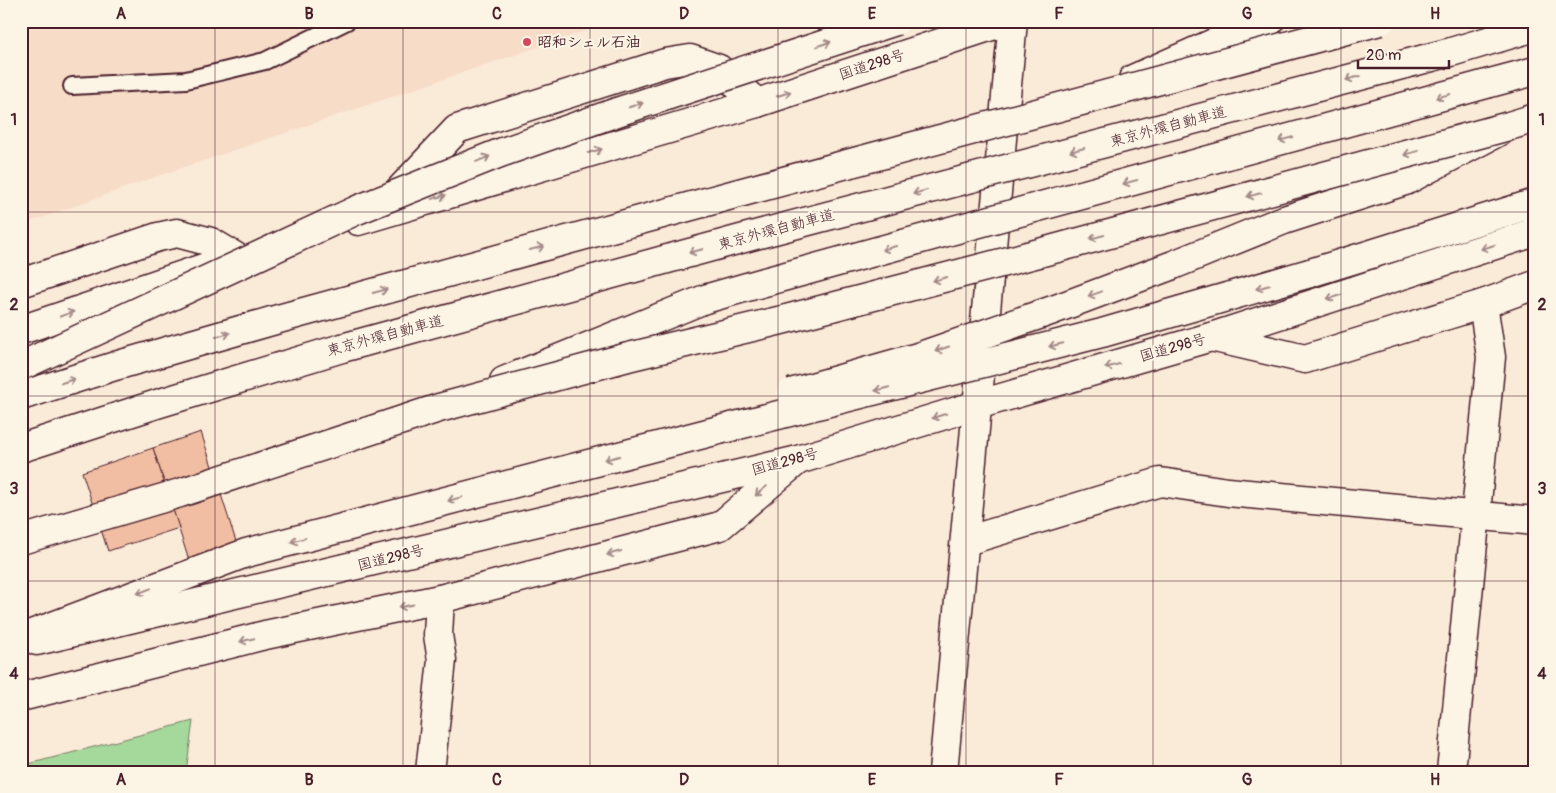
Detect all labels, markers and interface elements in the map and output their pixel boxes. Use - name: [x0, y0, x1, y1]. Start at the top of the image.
- text: A: [116, 4, 127, 24]
- text: B: [304, 4, 314, 24]
- text: C: [492, 4, 502, 24]
- text: D: [679, 4, 689, 24]
- text: E: [868, 4, 877, 24]
- text: F: [1054, 4, 1064, 24]
- text: G: [1242, 4, 1253, 24]
- text: H: [1430, 4, 1440, 24]
- place label: 昭和シェル石油: [537, 33, 641, 52]
- marker: 昭和シェル石油: [521, 36, 533, 48]
- scale bar: [1358, 38, 1450, 70]
- one-way arrow: [816, 39, 832, 49]
- street label: 国道298号: [836, 45, 908, 85]
- text: 20 m: [1366, 46, 1401, 65]
- one-way arrow: [1346, 74, 1362, 83]
- one-way arrow: [776, 89, 792, 98]
- one-way arrow: [1436, 92, 1452, 101]
- one-way arrow: [628, 100, 644, 109]
- street label: 東京外環自動車道: [1108, 102, 1228, 152]
- text: 1: [11, 110, 17, 130]
- text: 1: [1539, 110, 1545, 130]
- one-way arrow: [1279, 135, 1295, 144]
- one-way arrow: [587, 145, 603, 155]
- one-way arrow: [1070, 146, 1086, 156]
- one-way arrow: [1404, 148, 1420, 158]
- one-way arrow: [475, 154, 490, 164]
- one-way arrow: [1122, 178, 1138, 187]
- one-way arrow: [913, 188, 929, 197]
- one-way arrow: [431, 191, 447, 201]
- one-way arrow: [1247, 191, 1263, 201]
- street label: 東京外環自動車道: [716, 205, 836, 255]
- one-way arrow: [1090, 233, 1106, 243]
- one-way arrow: [1481, 242, 1497, 252]
- one-way arrow: [528, 243, 544, 253]
- one-way arrow: [881, 244, 897, 253]
- one-way arrow: [688, 247, 704, 257]
- one-way arrow: [933, 275, 949, 284]
- one-way arrow: [1256, 282, 1272, 292]
- one-way arrow: [371, 286, 387, 295]
- one-way arrow: [1087, 290, 1103, 299]
- one-way arrow: [1327, 293, 1342, 302]
- text: 2: [10, 295, 19, 315]
- text: 2: [1538, 295, 1547, 315]
- one-way arrow: [59, 309, 75, 318]
- street label: 東京外環自動車道: [325, 311, 445, 361]
- one-way arrow: [215, 329, 231, 339]
- street label: 国道298号: [1137, 329, 1209, 367]
- one-way arrow: [1049, 340, 1065, 350]
- one-way arrow: [934, 345, 950, 354]
- one-way arrow: [1104, 361, 1120, 371]
- one-way arrow: [59, 376, 75, 385]
- one-way arrow: [874, 385, 890, 394]
- one-way arrow: [931, 412, 947, 422]
- street label: 国道298号: [749, 444, 821, 480]
- one-way arrow: [605, 454, 621, 463]
- text: 3: [10, 479, 19, 499]
- text: 3: [1538, 479, 1547, 499]
- one-way arrow: [755, 486, 768, 497]
- one-way arrow: [447, 495, 463, 504]
- one-way arrow: [290, 535, 306, 545]
- street label: 国道298号: [355, 540, 427, 576]
- one-way arrow: [607, 549, 623, 558]
- one-way arrow: [137, 587, 152, 596]
- one-way arrow: [398, 601, 414, 611]
- one-way arrow: [240, 635, 256, 645]
- text: 4: [9, 664, 19, 684]
- text: 4: [1537, 664, 1547, 684]
- text: A: [116, 770, 127, 790]
- text: B: [304, 770, 314, 790]
- text: C: [492, 770, 502, 790]
- text: D: [679, 770, 689, 790]
- text: E: [868, 770, 877, 790]
- text: F: [1054, 770, 1064, 790]
- text: G: [1242, 770, 1253, 790]
- text: H: [1430, 770, 1440, 790]

